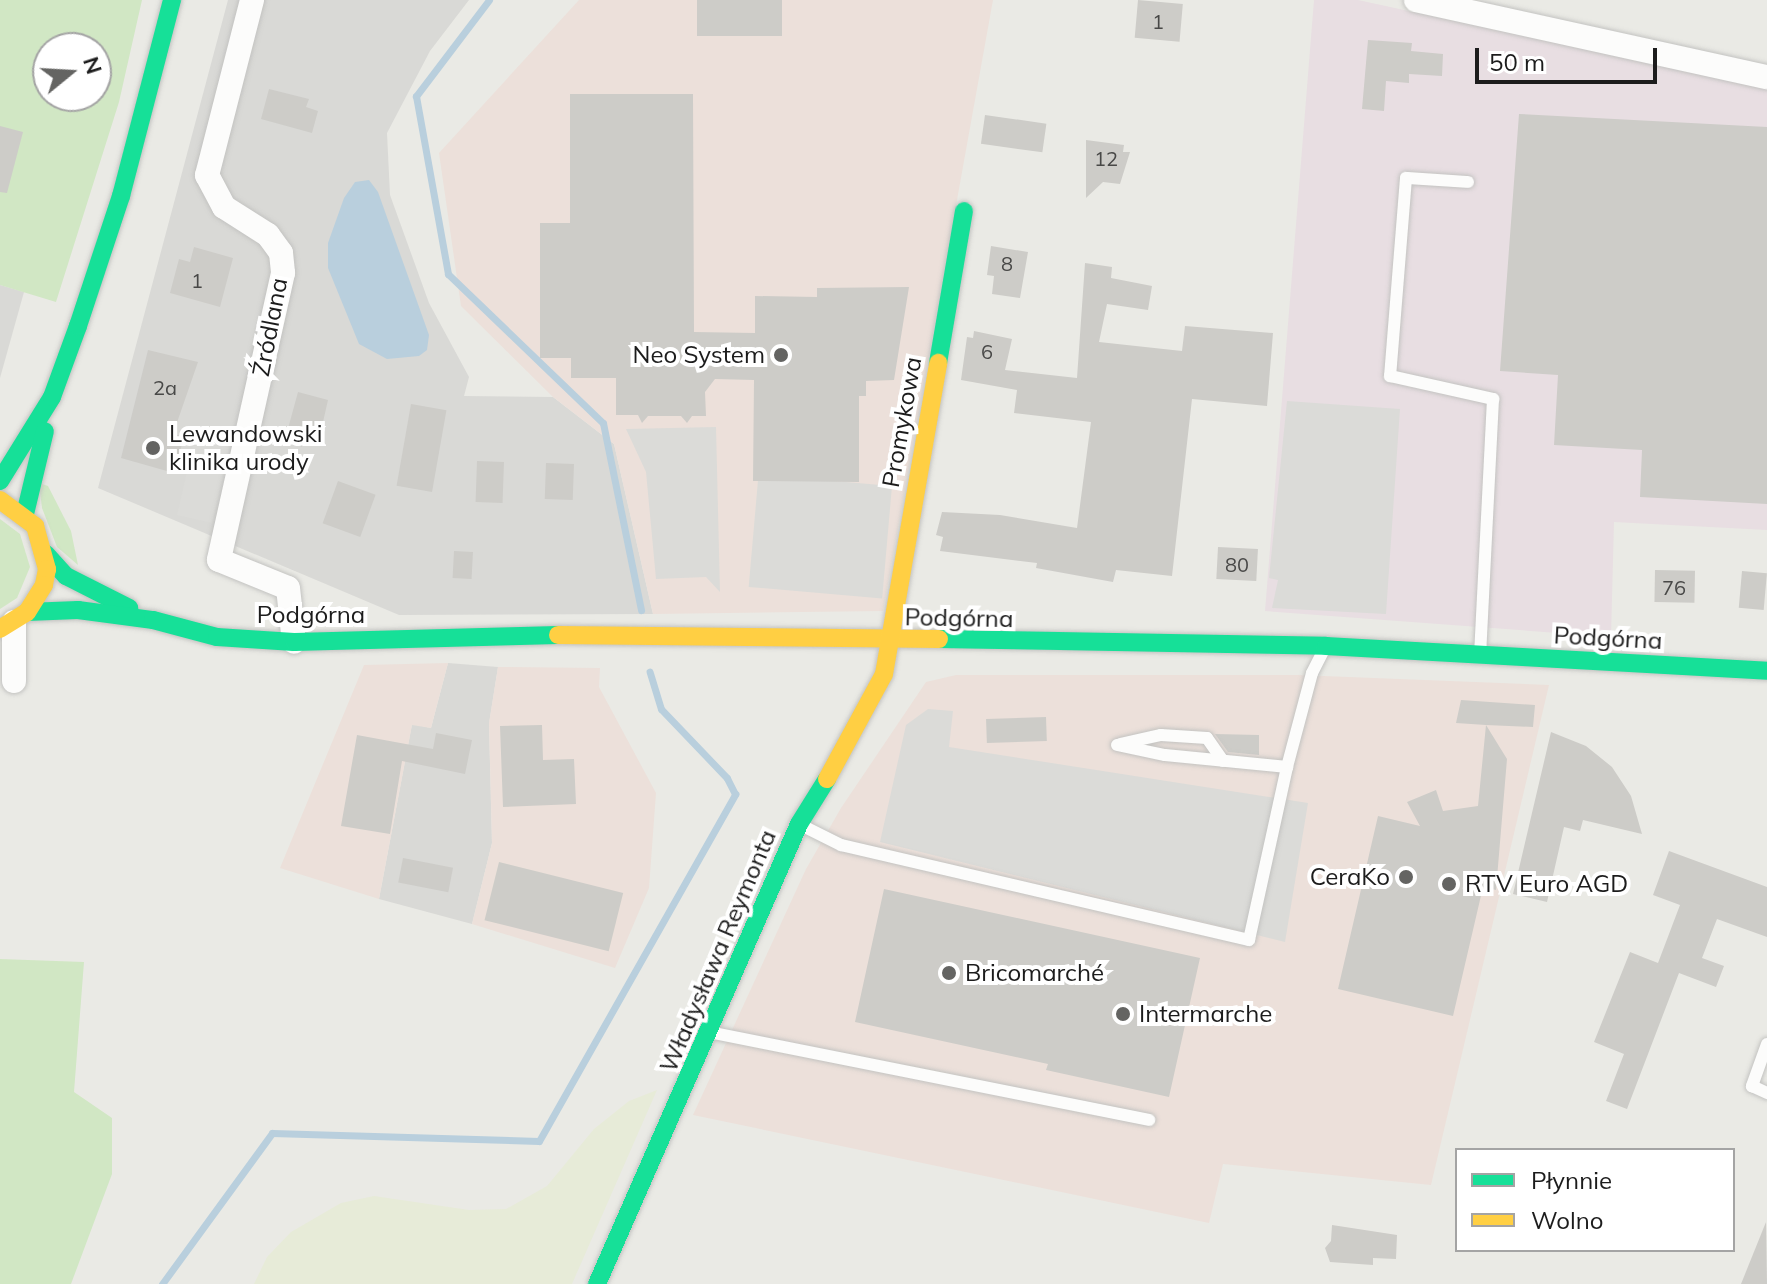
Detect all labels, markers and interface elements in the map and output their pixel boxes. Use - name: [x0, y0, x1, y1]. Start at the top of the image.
- house number: 1: [1152, 9, 1164, 33]
- north arrow: [32, 32, 112, 112]
- scale bar: [1479, 32, 1661, 82]
- text: 50 m: [1489, 47, 1545, 77]
- text: N: [77, 53, 109, 77]
- house number: 12: [1094, 146, 1118, 170]
- house number: 8: [1001, 251, 1013, 275]
- house number: 1: [191, 268, 203, 292]
- street label: Źródlana: [246, 275, 294, 379]
- house number: 6: [981, 339, 993, 363]
- place label: Neo System: [633, 341, 765, 369]
- marker: Neo System: [772, 346, 790, 364]
- street label: Promykowa: [876, 355, 928, 489]
- house number: 2a: [153, 375, 177, 399]
- place label: Lewandowski klinika urody: [169, 420, 322, 476]
- marker: Lewandowski klinika urody: [144, 439, 162, 457]
- house number: 80: [1225, 552, 1249, 576]
- house number: 76: [1662, 575, 1686, 599]
- street label: Podgórna: [257, 601, 365, 629]
- street label: Podgórna: [904, 603, 1014, 633]
- street label: Podgórna: [1553, 621, 1663, 655]
- street label: Władysława Reymonta: [654, 825, 782, 1077]
- place label: CeraKo: [1310, 863, 1390, 891]
- marker: CeraKo: [1397, 868, 1415, 886]
- place label: RTV Euro AGD: [1465, 870, 1628, 898]
- marker: RTV Euro AGD: [1440, 875, 1458, 893]
- place label: Bricomarché: [965, 959, 1104, 987]
- marker: Bricomarché: [940, 964, 958, 982]
- place label: Intermarche: [1139, 1000, 1272, 1028]
- marker: Intermarche: [1114, 1005, 1132, 1023]
- legend: [1455, 1148, 1735, 1252]
- text: Płynnie: [1531, 1165, 1612, 1195]
- text: Wolno: [1531, 1205, 1603, 1235]

